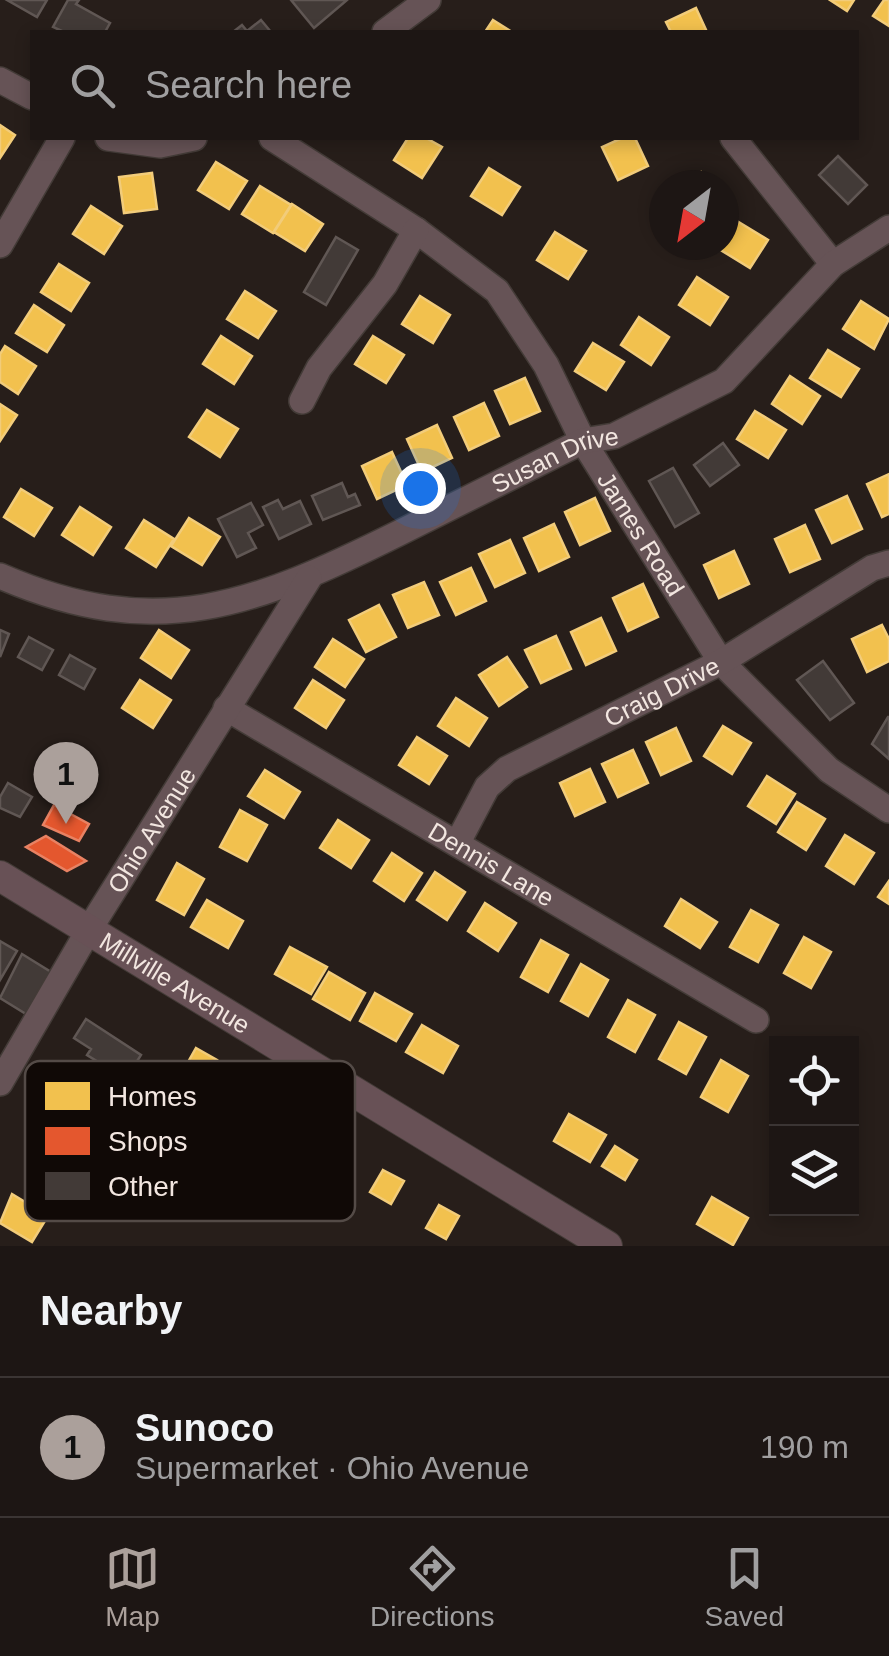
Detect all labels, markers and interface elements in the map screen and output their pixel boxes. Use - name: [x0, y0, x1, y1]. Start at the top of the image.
- search box: [30, 30, 859, 140]
- icon: search: [65, 58, 120, 113]
- text: Search here: [145, 64, 352, 106]
- north arrow: [649, 170, 739, 260]
- street label: Susan Drive: [487, 421, 620, 498]
- your location: [395, 463, 446, 514]
- street label: James Road: [592, 467, 690, 601]
- street label: Craig Drive: [599, 651, 724, 732]
- pin: 1: [34, 742, 98, 824]
- street label: Ohio Avenue: [102, 762, 201, 898]
- street label: Dennis Lane: [424, 817, 559, 912]
- street label: Millville Avenue: [95, 926, 255, 1039]
- map controls: [769, 1036, 859, 1216]
- button: locate: [769, 1036, 859, 1126]
- legend: [25, 1061, 355, 1221]
- text: Homes: [108, 1081, 197, 1112]
- text: Shops: [108, 1126, 187, 1157]
- button: layers: [769, 1126, 859, 1216]
- text: Other: [108, 1171, 178, 1202]
- text: Nearby: [40, 1287, 182, 1334]
- text: Sunoco: [135, 1407, 274, 1449]
- text: 1: [64, 1429, 81, 1465]
- text: 190 m: [760, 1429, 849, 1465]
- text: Supermarket · Ohio Avenue: [135, 1450, 529, 1486]
- tab: Map: [105, 1541, 160, 1633]
- tab: Directions: [370, 1541, 495, 1633]
- tab: Saved: [705, 1541, 784, 1633]

